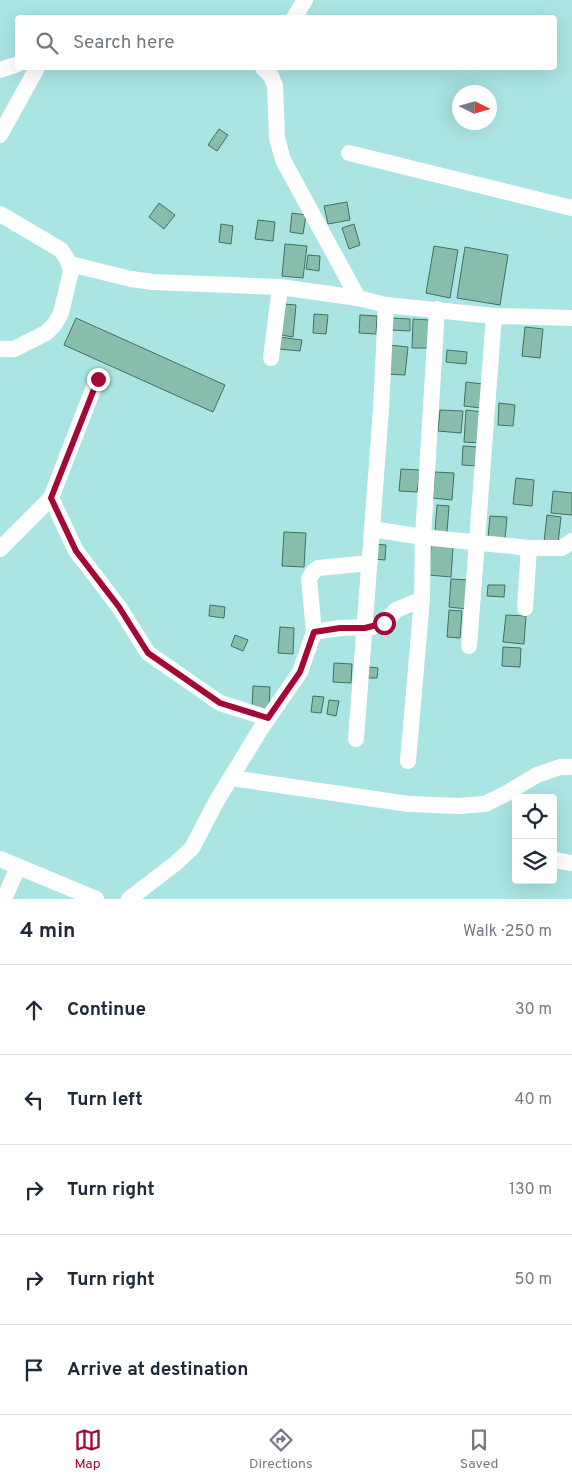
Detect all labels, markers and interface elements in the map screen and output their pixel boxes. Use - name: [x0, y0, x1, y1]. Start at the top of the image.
- search box: [15, 15, 557, 70]
- icon: search: [33, 29, 61, 57]
- text: Search here: [73, 31, 175, 55]
- north arrow: [452, 85, 497, 130]
- route end: [87, 368, 110, 391]
- route start: [373, 612, 396, 635]
- map controls: [512, 794, 557, 884]
- button: locate: [512, 794, 557, 839]
- button: layers: [512, 839, 557, 884]
- text: 4 min: [20, 918, 76, 945]
- text: Walk · 250 m: [463, 922, 552, 942]
- icon: ahead: [20, 996, 48, 1024]
- text: Continue: [67, 998, 146, 1022]
- text: 30 m: [515, 1000, 552, 1020]
- icon: left: [20, 1086, 48, 1114]
- text: Turn left: [67, 1088, 143, 1112]
- text: 40 m: [514, 1090, 552, 1110]
- icon: right: [20, 1176, 48, 1204]
- text: Turn right: [67, 1178, 155, 1202]
- text: 130 m: [509, 1180, 552, 1200]
- icon: right: [20, 1266, 48, 1294]
- text: Turn right: [67, 1268, 155, 1292]
- text: 50 m: [515, 1270, 552, 1290]
- icon: arrive: [20, 1356, 48, 1384]
- text: Arrive at destination: [67, 1358, 248, 1382]
- tab: Map: [74, 1426, 102, 1473]
- tab: Directions: [249, 1426, 313, 1473]
- tab: Saved: [460, 1426, 498, 1473]

